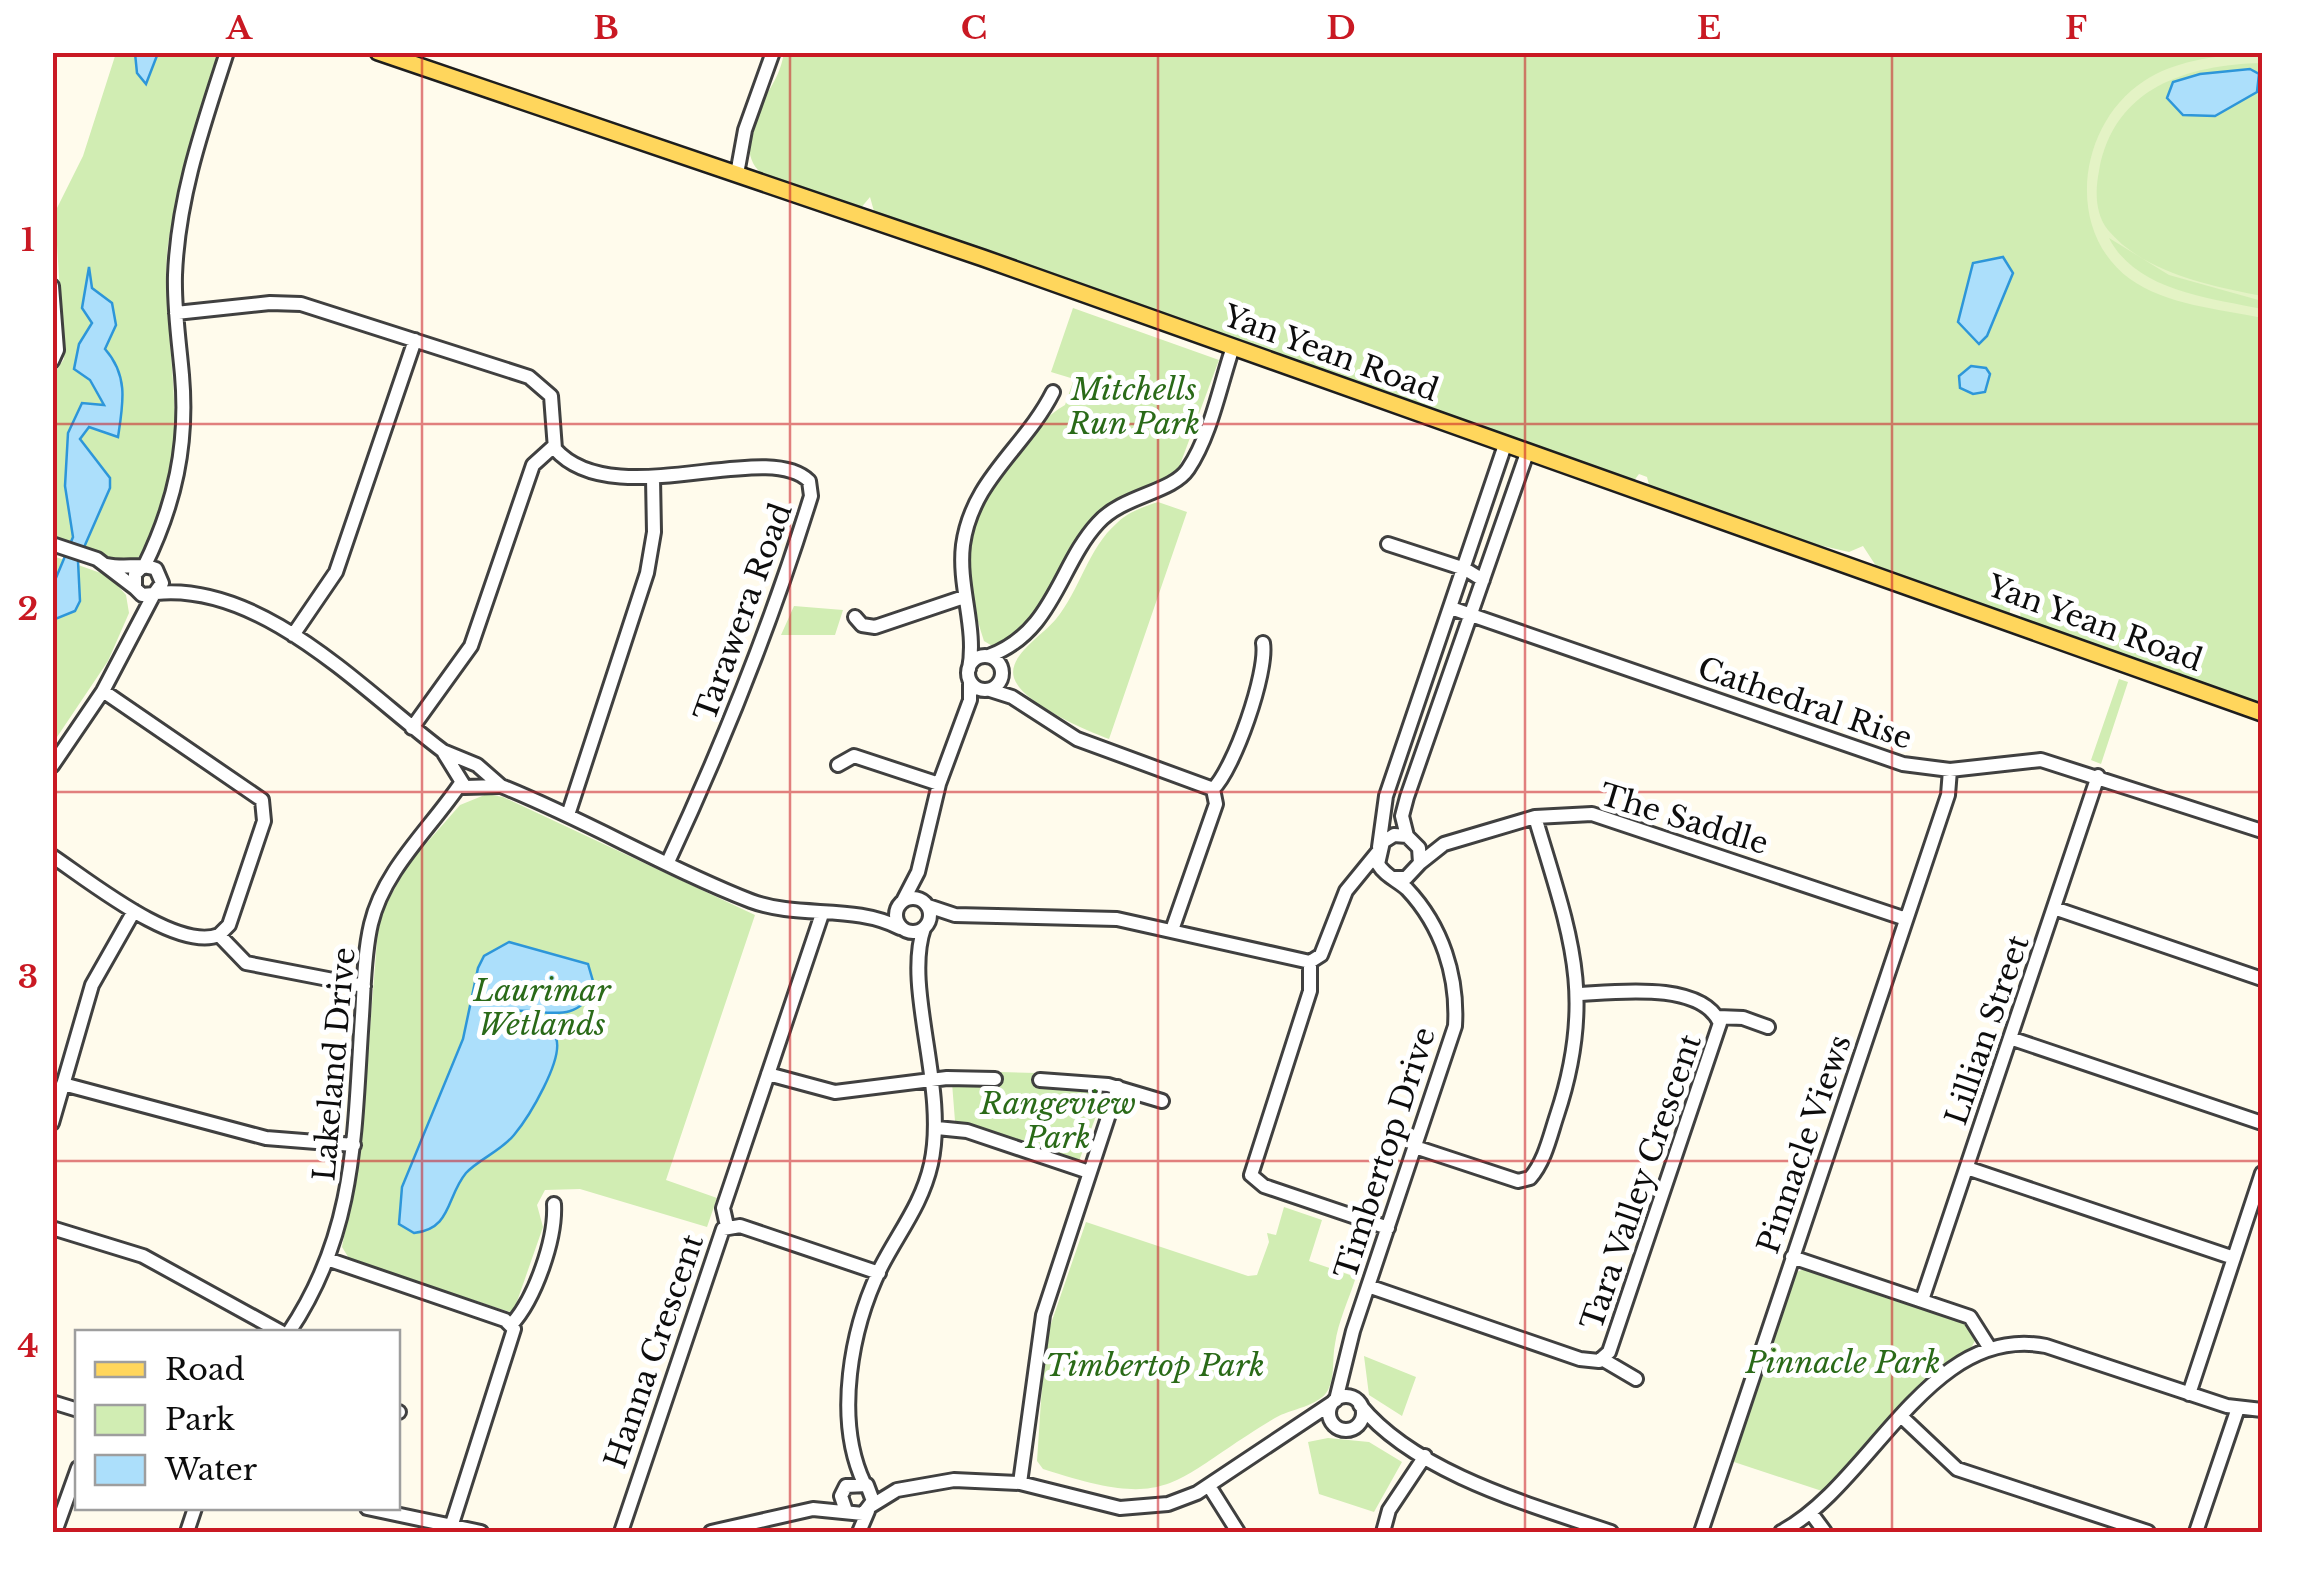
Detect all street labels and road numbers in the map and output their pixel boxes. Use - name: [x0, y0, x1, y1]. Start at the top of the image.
- street label: Yan Yean Road: [1218, 297, 1443, 409]
- street label: Tarawera Road: [686, 498, 800, 726]
- street label: Yan Yean Road: [1982, 567, 2207, 679]
- street label: Cathedral Rise: [1693, 649, 1917, 757]
- street label: The Saddle: [1595, 776, 1773, 862]
- street label: Lillian Street: [1937, 930, 2037, 1130]
- street label: Lakeland Drive: [305, 946, 363, 1182]
- street label: Timbertop Drive: [1327, 1023, 1443, 1283]
- street label: Tara Valley Crescent: [1573, 1029, 1709, 1335]
- street label: Pinnacle Views: [1749, 1030, 1859, 1258]
- street label: Hanna Crescent: [597, 1229, 712, 1473]

